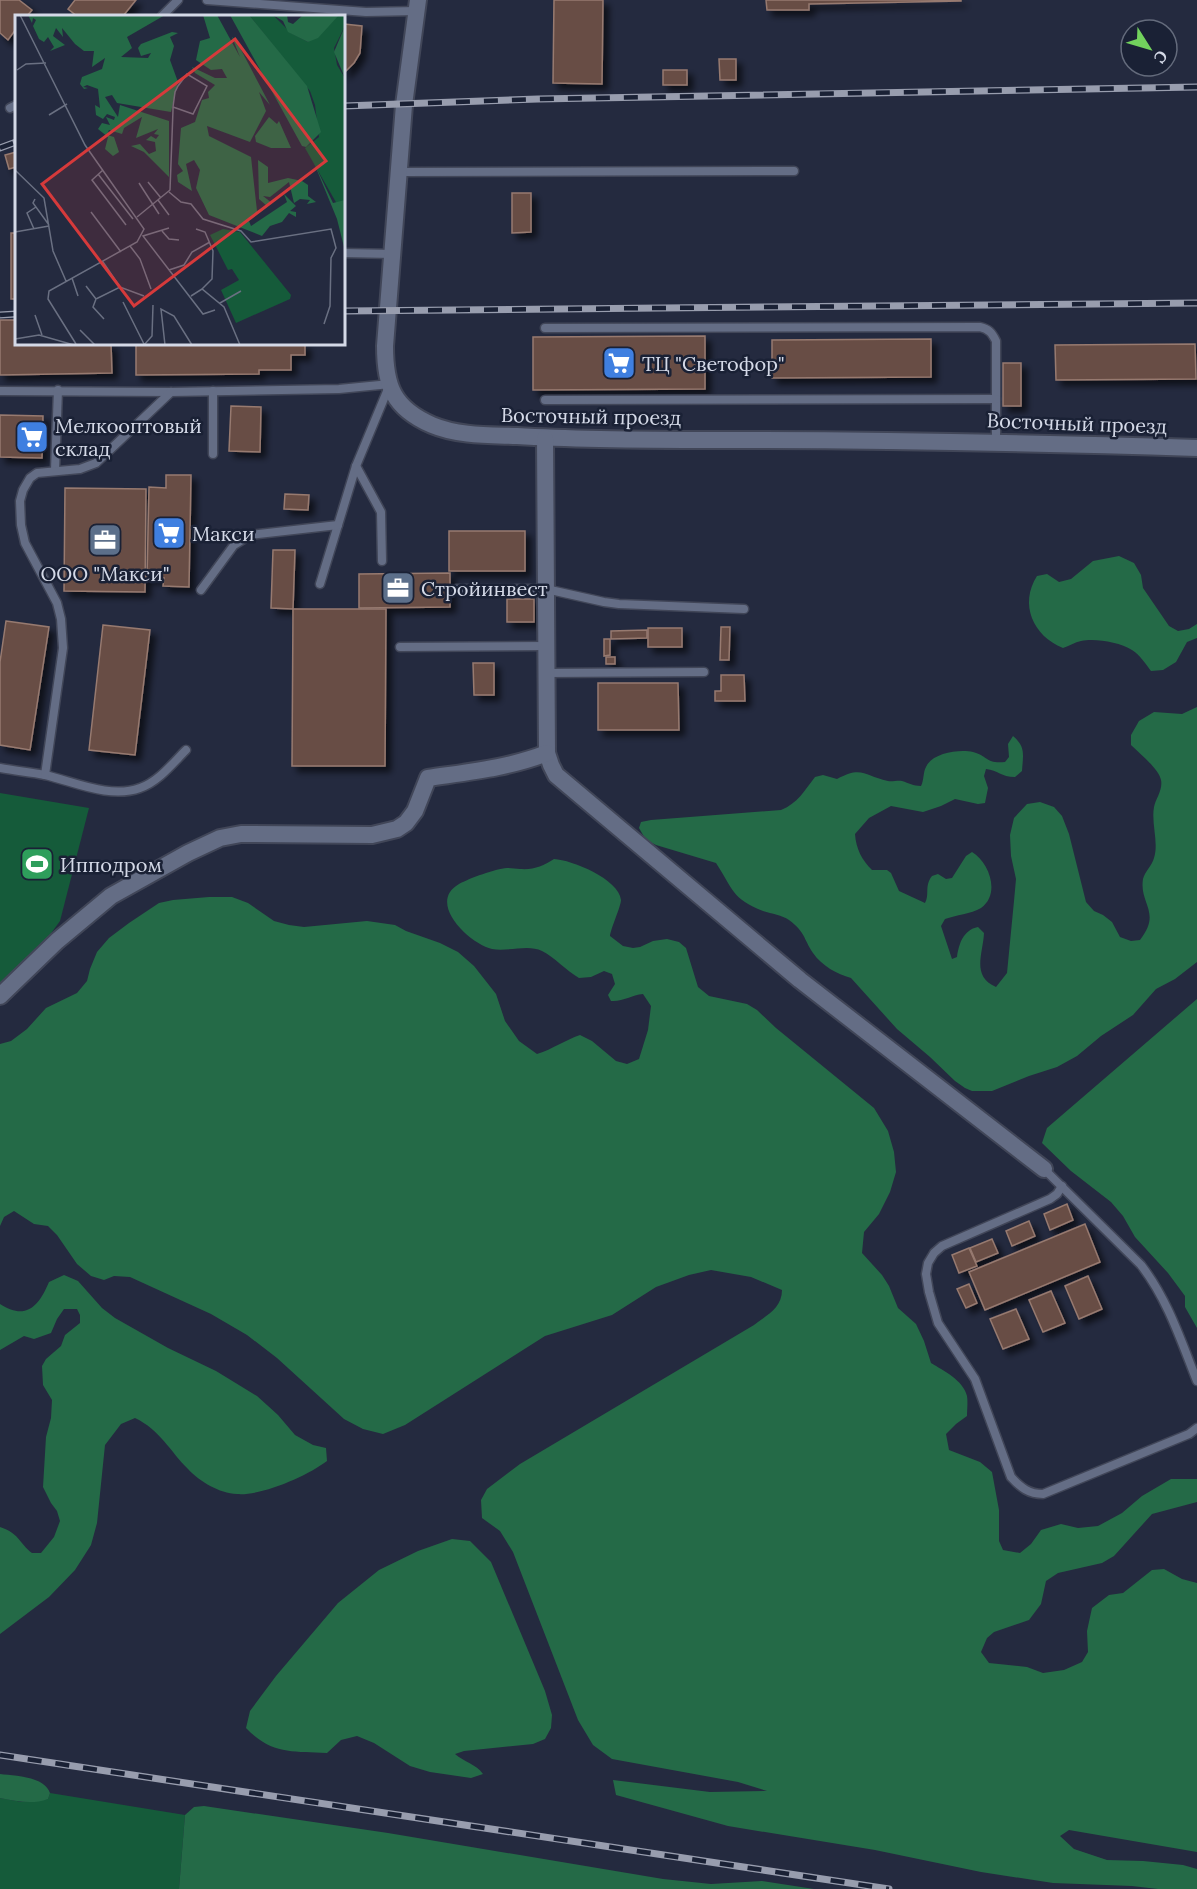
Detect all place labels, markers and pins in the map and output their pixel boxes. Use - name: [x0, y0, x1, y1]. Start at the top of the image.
- supermarket icon: ТЦ "Светофор": [601, 345, 637, 381]
- place label: ТЦ "Светофор": [642, 351, 785, 376]
- place label: Мелкооптовый склад: [55, 413, 202, 461]
- supermarket icon: Мелкооптовый склад: [14, 419, 50, 455]
- supermarket icon: Макси: [151, 515, 187, 551]
- place label: Макси: [192, 521, 254, 546]
- office icon: ООО "Макси": [87, 522, 123, 558]
- place label: ООО "Макси": [40, 561, 170, 586]
- office icon: Стройинвест: [380, 570, 416, 606]
- place label: Стройинвест: [421, 576, 548, 601]
- sports icon: Ипподром: [19, 846, 55, 882]
- place label: Ипподром: [60, 852, 162, 877]

